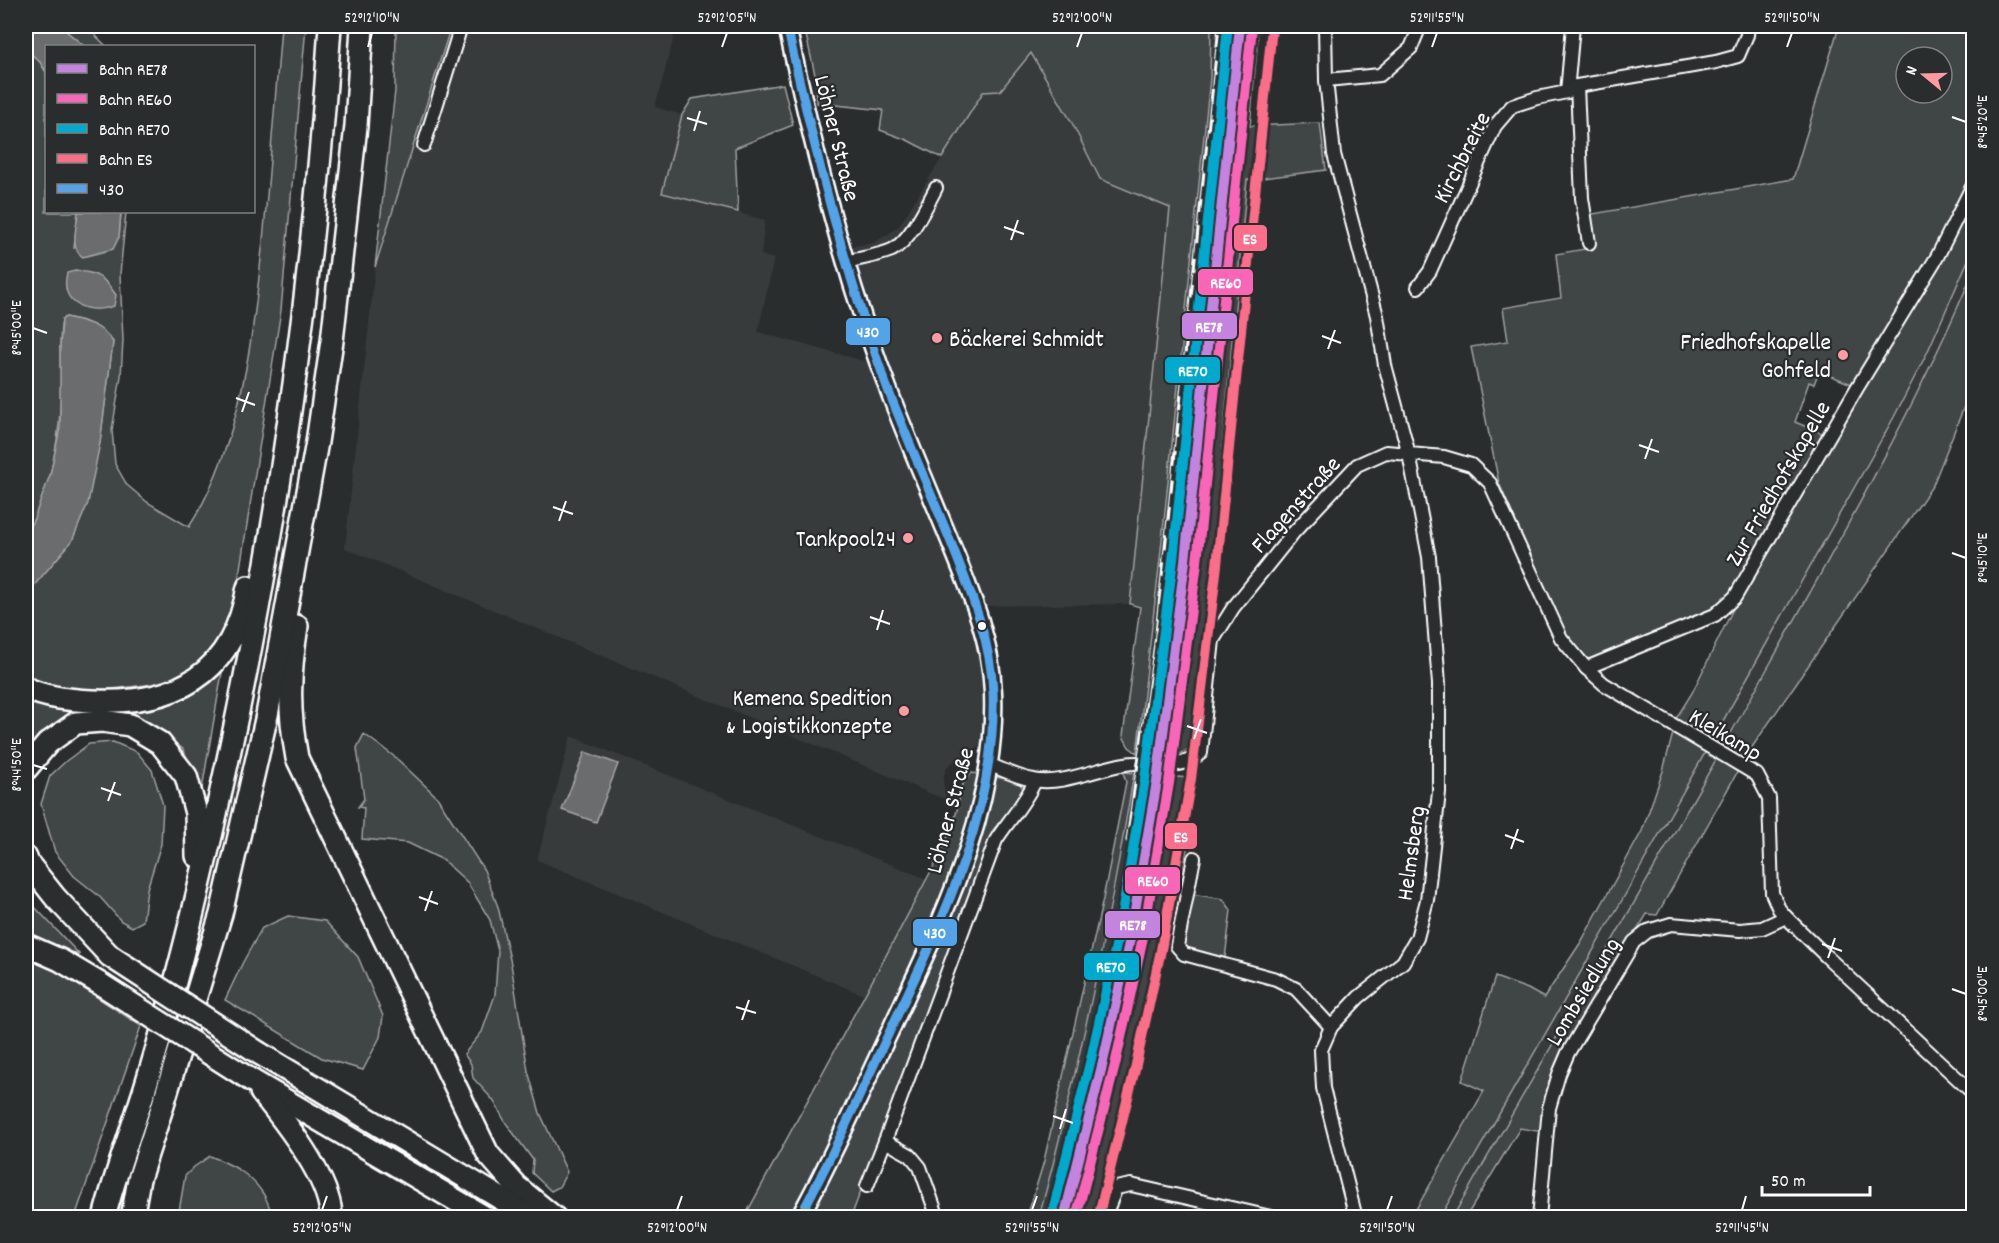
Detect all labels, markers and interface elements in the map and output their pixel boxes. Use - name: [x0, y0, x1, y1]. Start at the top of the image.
- text: 52°12'10"N: [344, 8, 400, 30]
- text: 52°12'05"N: [698, 8, 756, 30]
- text: 52°12'00"N: [1052, 8, 1112, 30]
- text: 52°11'55"N: [1410, 8, 1464, 30]
- text: 52°11'50"N: [1764, 8, 1820, 30]
- legend: [45, 45, 255, 213]
- north arrow: [1894, 45, 1954, 105]
- text: Bahn RE78: [99, 59, 168, 84]
- text: N: [1900, 63, 1924, 78]
- street label: Löhner Straße: [803, 72, 867, 205]
- text: Bahn RE60: [99, 89, 172, 114]
- text: 8°45'20"E: [1973, 95, 1995, 149]
- street label: Kirchbreite: [1426, 107, 1501, 210]
- text: Bahn RE70: [99, 119, 170, 144]
- text: Bahn ES: [99, 149, 153, 174]
- text: 430: [99, 179, 124, 204]
- line badge: ES: [1233, 224, 1268, 252]
- text: ES: [1243, 229, 1257, 252]
- line badge: RE60: [1197, 268, 1254, 296]
- text: RE60: [1210, 273, 1242, 296]
- text: 8°45'00"E: [7, 300, 29, 356]
- line badge: RE78: [1181, 312, 1238, 340]
- line badge: 430: [845, 317, 891, 346]
- text: RE78: [1195, 317, 1223, 340]
- text: 430: [857, 322, 879, 345]
- place label: Bäckerei Schmidt: [949, 324, 1104, 358]
- place label: Friedhofskapelle Gohfeld: [1680, 327, 1831, 389]
- marker: Bäckerei Schmidt: [930, 331, 944, 345]
- marker: Friedhofskapelle Gohfeld: [1836, 348, 1850, 362]
- line badge: RE70: [1164, 356, 1221, 384]
- text: RE70: [1178, 361, 1208, 384]
- street label: Zur Friedhofskapelle: [1718, 395, 1841, 574]
- street label: Flagenstraße: [1244, 450, 1350, 562]
- place label: Tankpool24: [796, 524, 896, 558]
- marker: Tankpool24: [901, 531, 915, 545]
- text: 8°45'10"E: [1973, 533, 1995, 583]
- unlabelled marker: [976, 620, 988, 632]
- place label: Kemena Spedition & Logistikkonzepte: [726, 683, 892, 745]
- street label: Kleikamp: [1681, 701, 1768, 772]
- marker: Kemena Spedition & Logistikkonzepte: [897, 704, 911, 718]
- text: 8°44'50"E: [7, 738, 29, 792]
- street label: Löhner Straße: [919, 744, 985, 878]
- street label: Helmsberg: [1389, 804, 1436, 903]
- line badge: ES: [1164, 822, 1198, 850]
- text: ES: [1174, 827, 1188, 850]
- line badge: RE60: [1124, 866, 1181, 895]
- text: RE60: [1137, 871, 1169, 894]
- line badge: RE78: [1104, 910, 1161, 939]
- text: RE78: [1119, 915, 1147, 938]
- line badge: 430: [912, 918, 958, 947]
- text: 430: [924, 923, 946, 946]
- street label: Lombsiedlung: [1539, 932, 1630, 1053]
- line badge: RE70: [1083, 952, 1140, 981]
- text: RE70: [1096, 957, 1126, 980]
- text: 8°45'00"E: [1973, 966, 1995, 1022]
- scale bar: [1762, 1159, 1870, 1197]
- text: 50 m: [1771, 1170, 1806, 1195]
- text: 52°12'05"N: [293, 1218, 351, 1240]
- text: 52°12'00"N: [647, 1218, 707, 1240]
- text: 52°11'55"N: [1005, 1218, 1059, 1240]
- text: 52°11'50"N: [1359, 1218, 1415, 1240]
- text: 52°11'45"N: [1715, 1218, 1769, 1240]

